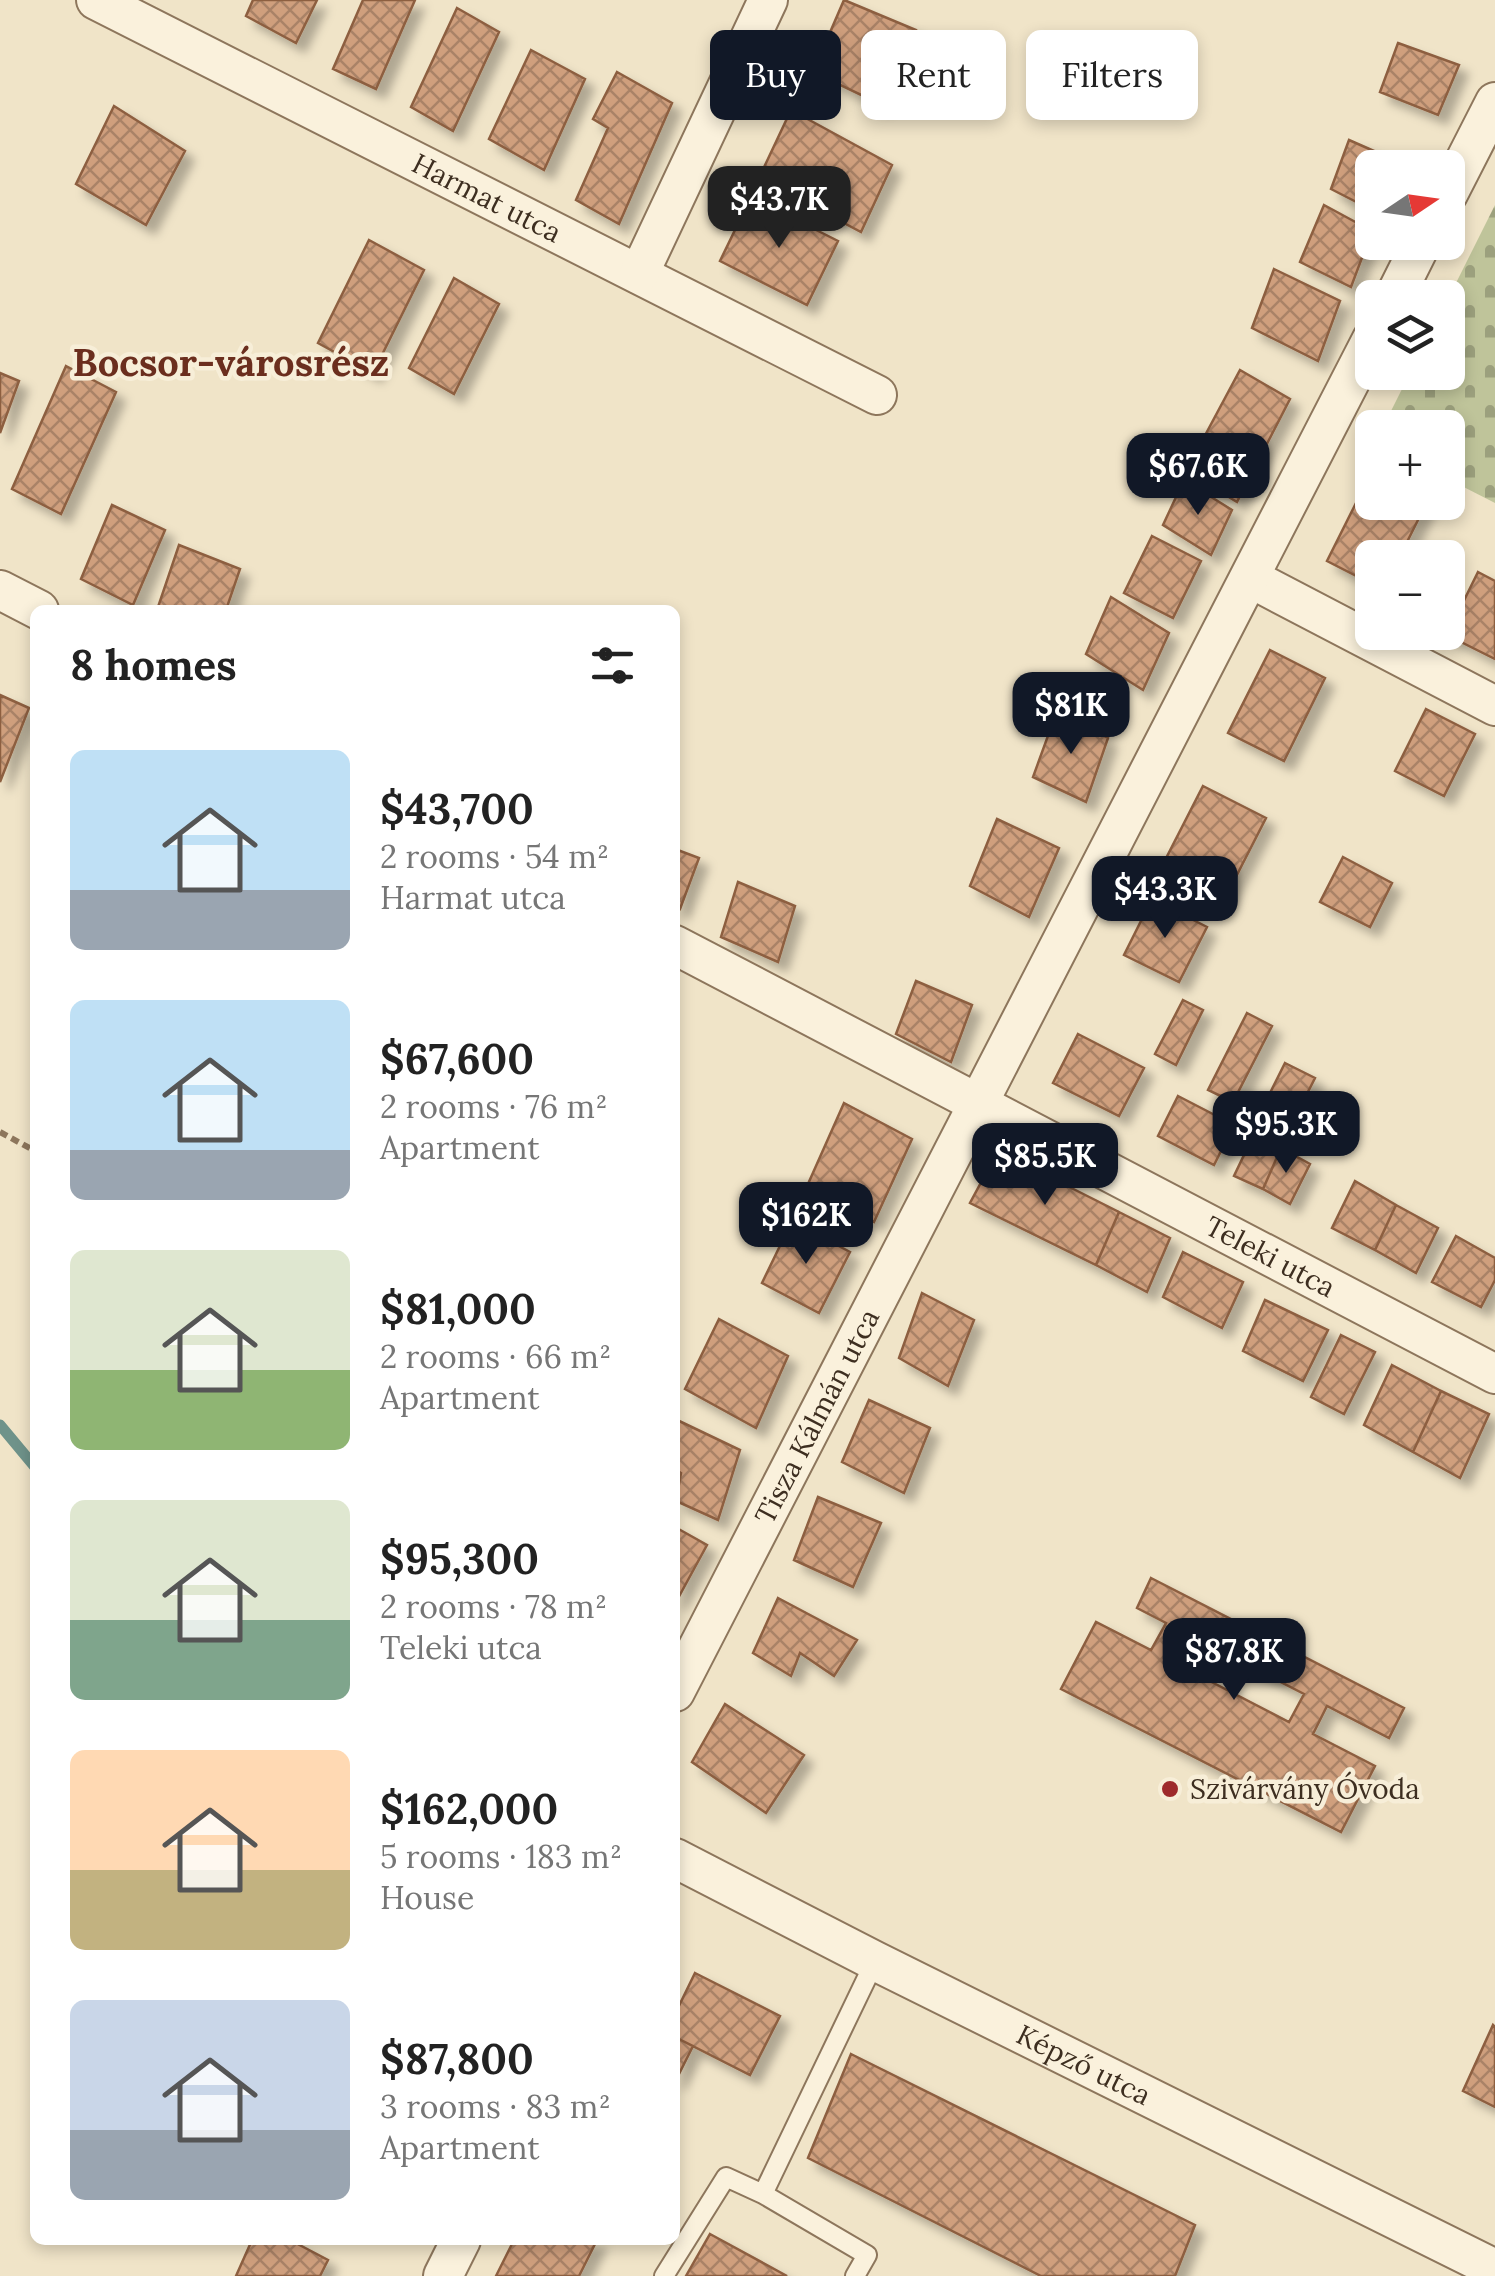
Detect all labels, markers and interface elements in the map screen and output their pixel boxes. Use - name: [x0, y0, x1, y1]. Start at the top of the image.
- chip: Buy: [710, 30, 841, 120]
- chip: Rent: [861, 30, 1006, 120]
- chip: Filters: [1026, 30, 1198, 120]
- street label: Harmat utca: [406, 145, 568, 250]
- north arrow: [1355, 150, 1465, 260]
- map controls: [1355, 150, 1465, 650]
- pin: $43.7K: [698, 166, 860, 251]
- text: $43.7K: [730, 178, 828, 219]
- button: layers: [1355, 280, 1465, 390]
- district label: Bocsor-városrész: [73, 338, 389, 386]
- button: +: [1355, 410, 1465, 520]
- pin: $67.6K: [1117, 433, 1279, 518]
- text: $67.6K: [1149, 445, 1247, 486]
- button: −: [1355, 540, 1465, 650]
- text: 8 homes: [70, 638, 237, 692]
- icon: filters: [585, 638, 640, 693]
- pin: $81K: [1012, 672, 1130, 757]
- text: $81K: [1035, 684, 1107, 725]
- text: $43,700: [380, 782, 534, 836]
- icon: home: [150, 790, 270, 910]
- text: 2 rooms · 54 m²: [380, 836, 609, 877]
- pin: $43.3K: [1084, 856, 1246, 941]
- text: $43.3K: [1114, 868, 1216, 909]
- text: Harmat utca: [380, 877, 566, 918]
- text: $67,600: [380, 1032, 534, 1086]
- icon: home: [150, 1040, 270, 1160]
- text: 2 rooms · 76 m²: [380, 1086, 608, 1127]
- pin: $95.3K: [1205, 1091, 1367, 1176]
- text: $95.3K: [1235, 1103, 1337, 1144]
- pin: $85.5K: [964, 1123, 1126, 1208]
- text: Apartment: [380, 1127, 540, 1168]
- text: $85.5K: [994, 1135, 1096, 1176]
- pin: $162K: [736, 1182, 876, 1267]
- text: $162K: [761, 1194, 851, 1235]
- street label: Teleki utca: [1199, 1208, 1342, 1305]
- text: $81,000: [380, 1282, 536, 1336]
- icon: home: [150, 1290, 270, 1410]
- street label: Tisza Kálmán utca: [747, 1303, 887, 1530]
- text: 2 rooms · 66 m²: [380, 1336, 611, 1377]
- text: Apartment: [380, 1377, 540, 1418]
- text: $95,300: [380, 1532, 539, 1586]
- icon: home: [150, 1540, 270, 1660]
- text: 2 rooms · 78 m²: [380, 1586, 607, 1627]
- pin: $87.8K: [1153, 1618, 1315, 1703]
- text: Teleki utca: [380, 1627, 542, 1668]
- text: $87.8K: [1185, 1630, 1283, 1671]
- place label: Szivárvány Óvoda: [1190, 1771, 1420, 1807]
- marker: Szivárvány Óvoda: [1159, 1778, 1181, 1800]
- text: $162,000: [380, 1782, 558, 1836]
- icon: home: [150, 1790, 270, 1910]
- text: 5 rooms · 183 m²: [380, 1836, 622, 1877]
- text: House: [380, 1877, 474, 1918]
- street label: Képző utca: [1011, 2016, 1157, 2113]
- text: $87,800: [380, 2032, 534, 2086]
- icon: home: [150, 2040, 270, 2160]
- text: 3 rooms · 83 m²: [380, 2086, 611, 2127]
- text: Apartment: [380, 2127, 540, 2168]

